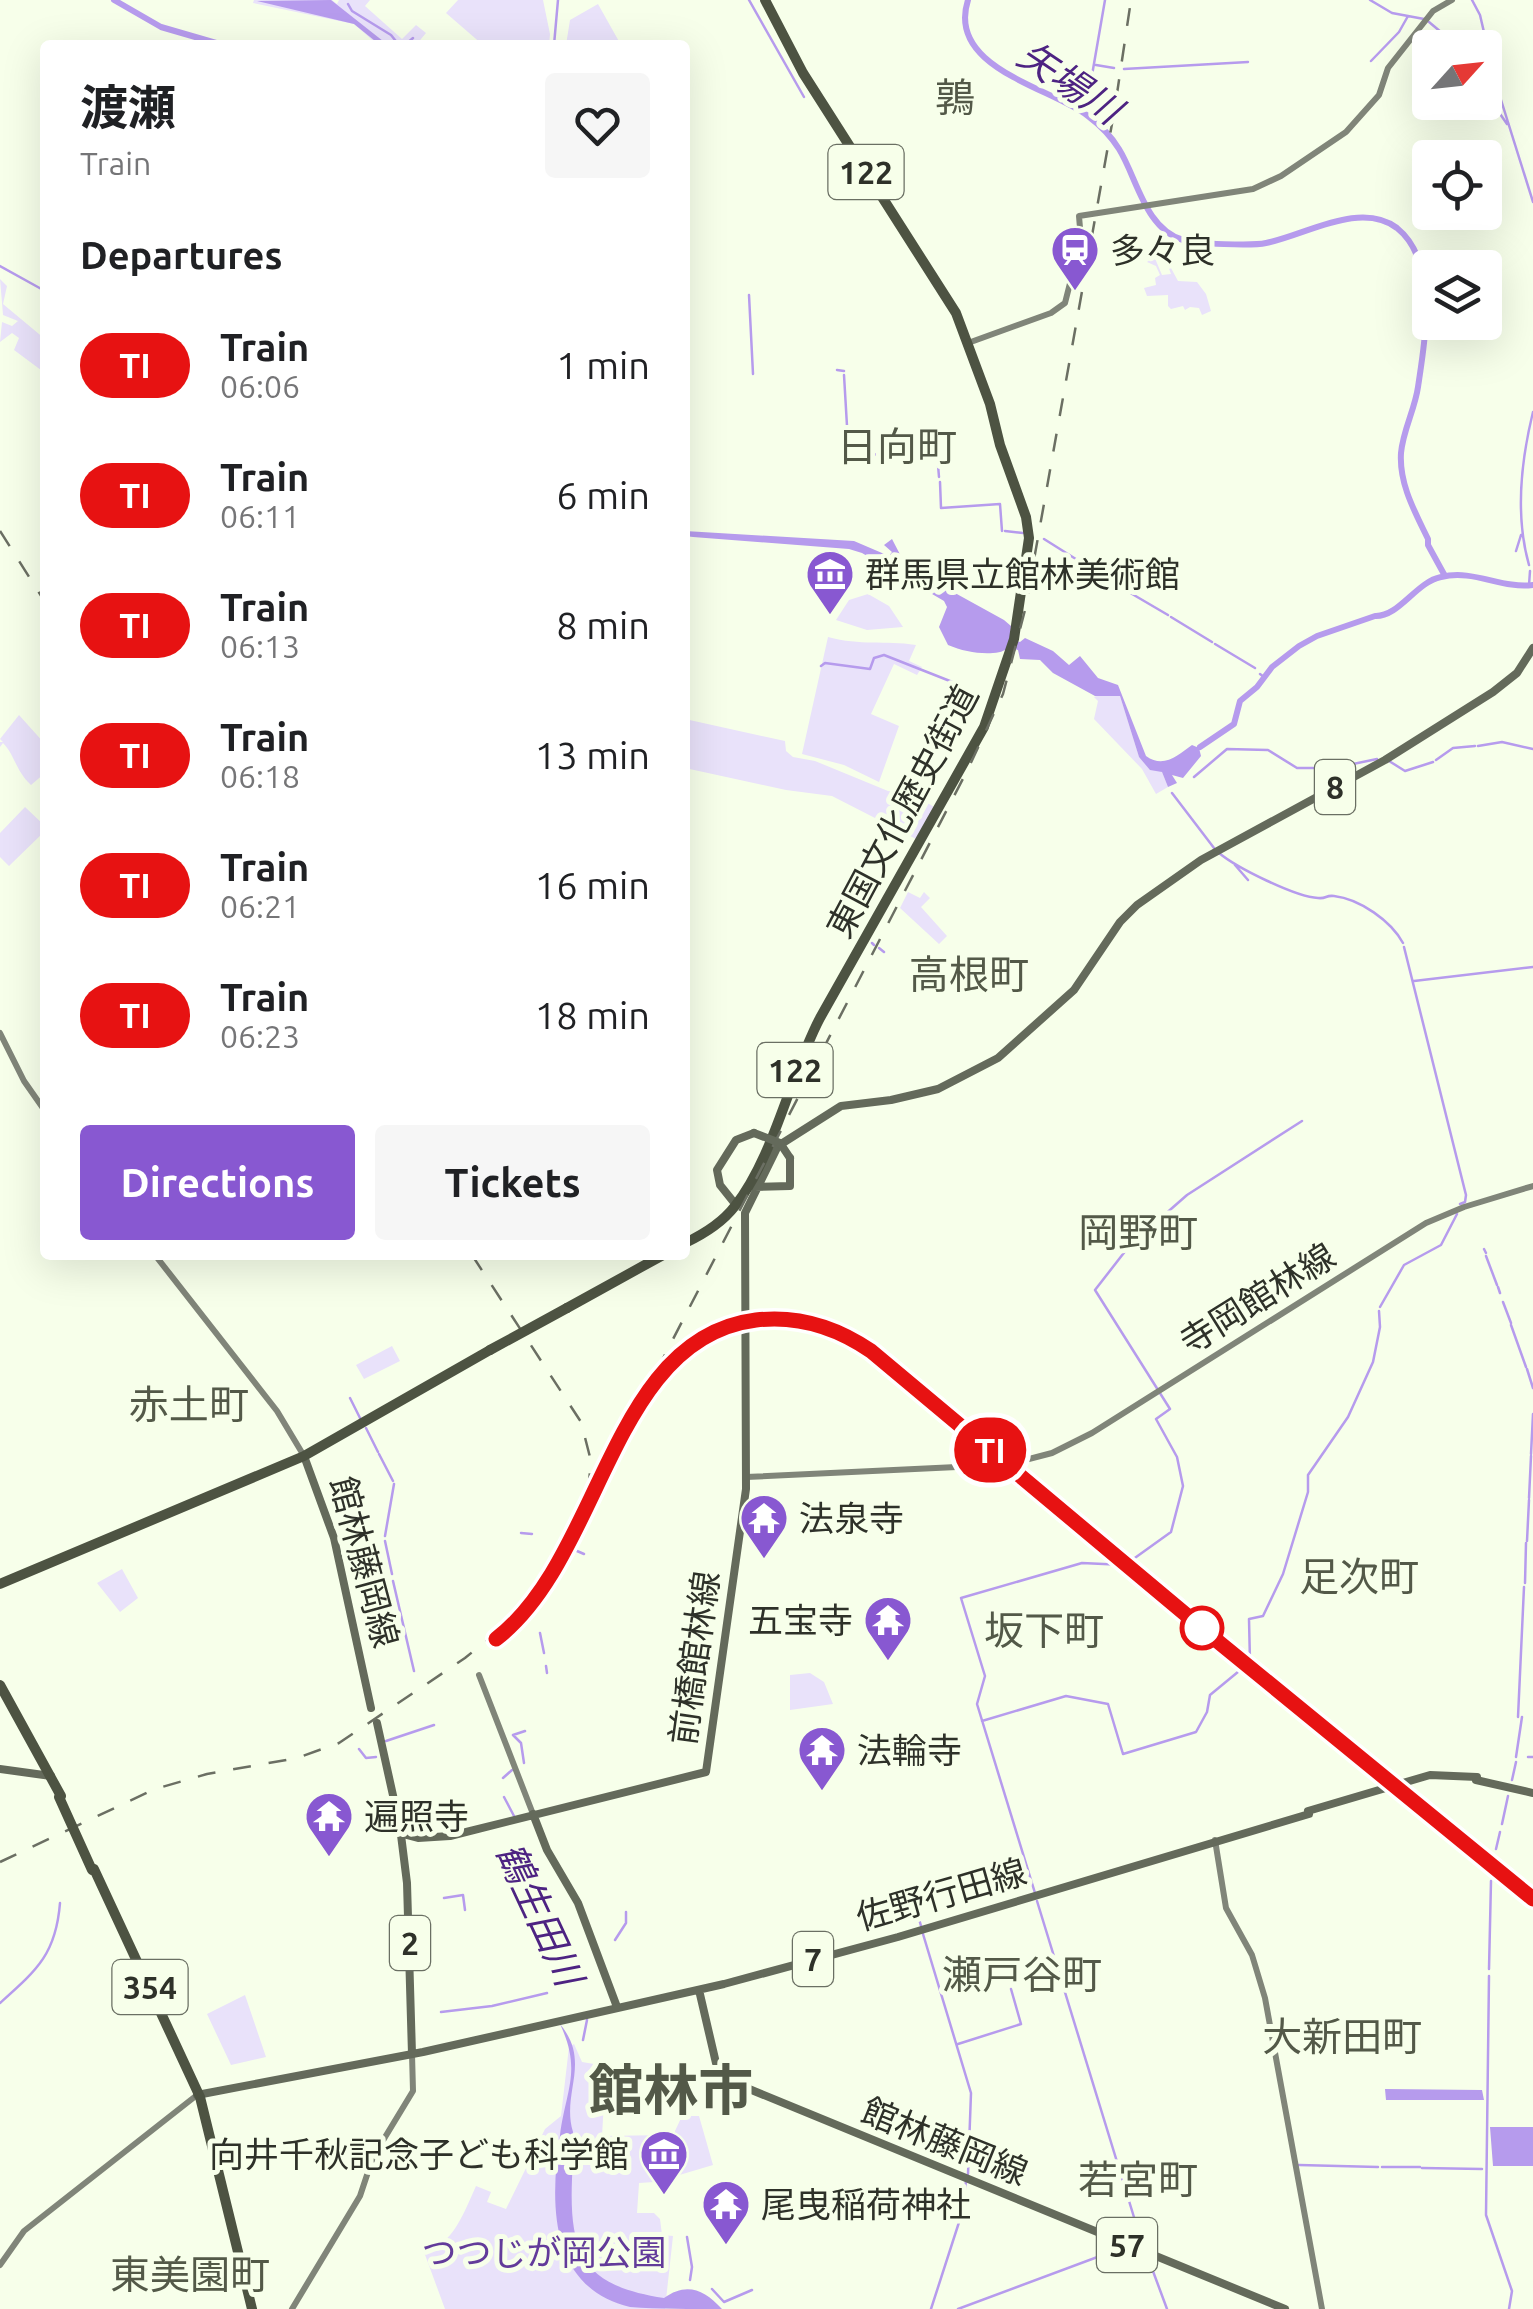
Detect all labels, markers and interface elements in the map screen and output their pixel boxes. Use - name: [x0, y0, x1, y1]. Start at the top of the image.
- north arrow: [1412, 30, 1502, 120]
- map controls: [1412, 30, 1502, 340]
- water label: 矢場川: [1011, 33, 1132, 134]
- button: heart: [545, 73, 650, 178]
- district label: 鶉: [935, 75, 975, 120]
- text: 渡瀬: [80, 80, 176, 134]
- button: locate: [1412, 140, 1502, 230]
- text: Train: [80, 145, 151, 181]
- road number: 122: [828, 145, 904, 199]
- station icon: 多々良: [1049, 224, 1101, 292]
- place label: 多々良: [1110, 230, 1215, 270]
- text: Departures: [80, 234, 282, 276]
- button: layers: [1412, 250, 1502, 340]
- text: Train: [220, 326, 309, 368]
- text: 1 min: [556, 344, 650, 386]
- text: TI: [119, 345, 151, 385]
- text: 06:06: [220, 368, 300, 404]
- district label: 日向町: [837, 424, 957, 469]
- text: Train: [220, 456, 309, 498]
- text: 6 min: [556, 474, 650, 516]
- text: TI: [119, 475, 151, 515]
- text: 06:11: [220, 498, 300, 534]
- museum icon: 群馬県立館林美術館: [804, 548, 856, 616]
- place label: 群馬県立館林美術館: [865, 554, 1180, 594]
- text: Train: [220, 586, 309, 628]
- text: 8 min: [556, 604, 650, 646]
- text: TI: [119, 605, 151, 645]
- text: 06:13: [220, 628, 300, 664]
- street label: 東国文化歴史街道: [819, 678, 985, 944]
- text: Train: [220, 716, 309, 758]
- text: 13 min: [535, 734, 650, 776]
- text: TI: [119, 735, 151, 775]
- text: 06:18: [220, 758, 300, 794]
- road number: 8: [1315, 760, 1355, 814]
- text: Train: [220, 846, 309, 888]
- text: 16 min: [535, 864, 650, 906]
- text: TI: [119, 865, 151, 905]
- text: 06:21: [220, 888, 300, 924]
- district label: 高根町: [909, 952, 1029, 997]
- text: Train: [220, 976, 309, 1018]
- text: 18 min: [535, 994, 650, 1036]
- text: TI: [119, 995, 151, 1035]
- text: 06:23: [220, 1018, 300, 1054]
- road number: 122: [758, 1043, 832, 1097]
- button: Directions: [80, 1125, 355, 1240]
- button: Tickets: [375, 1125, 650, 1240]
- district label: 岡野町: [1078, 1210, 1198, 1255]
- street label: 寺岡館林線: [1172, 1235, 1342, 1361]
- district label: 赤土町: [129, 1382, 249, 1427]
- line badge: TI: [945, 1418, 1035, 1482]
- text: TI: [974, 1430, 1006, 1470]
- street label: 館林藤岡線: [323, 1472, 407, 1652]
- temple icon: 法泉寺: [738, 1492, 790, 1560]
- place label: 法泉寺: [799, 1498, 904, 1538]
- district label: 足次町: [1299, 1554, 1419, 1599]
- street label: 前橋館林線: [662, 1569, 726, 1747]
- temple icon: 五宝寺: [862, 1594, 914, 1662]
- place label: 五宝寺: [748, 1600, 853, 1640]
- unlabelled marker: [1181, 1607, 1223, 1649]
- district label: 坂下町: [984, 1608, 1104, 1653]
- temple icon: 法輪寺: [796, 1724, 848, 1792]
- place label: 法輪寺: [857, 1730, 962, 1770]
- temple icon: 遍照寺: [303, 1790, 355, 1858]
- place label: 遍照寺: [364, 1796, 469, 1836]
- water label: 鶴生田川: [489, 1836, 593, 1995]
- street label: 佐野行田線: [851, 1851, 1031, 1937]
- road number: 2: [390, 1916, 430, 1970]
- road number: 7: [793, 1932, 833, 1986]
- district label: 瀬戸谷町: [942, 1952, 1102, 1997]
- road number: 354: [112, 1960, 188, 2014]
- district label: 大新田町: [1262, 2014, 1422, 2059]
- district label: 館林市: [588, 2059, 754, 2120]
- street label: 館林藤岡線: [856, 2090, 1034, 2192]
- museum icon: 向井千秋記念子ども科学館: [638, 2128, 690, 2196]
- place label: 向井千秋記念子ども科学館: [209, 2134, 629, 2174]
- district label: 若宮町: [1078, 2157, 1198, 2202]
- temple icon: 尾曳稲荷神社: [700, 2178, 752, 2246]
- place label: 尾曳稲荷神社: [761, 2184, 971, 2224]
- road number: 57: [1097, 2218, 1157, 2272]
- park label: つつじが岡公園: [421, 2232, 667, 2272]
- district label: 東美園町: [110, 2252, 270, 2297]

